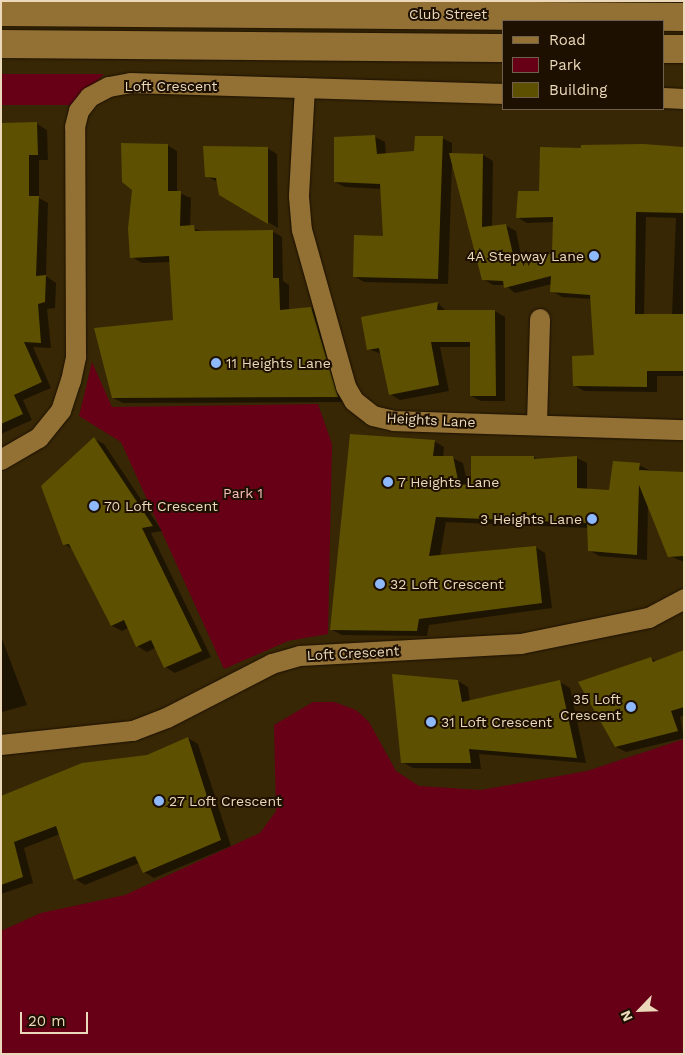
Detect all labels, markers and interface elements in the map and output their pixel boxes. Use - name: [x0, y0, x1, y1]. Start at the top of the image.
- street label: Club Street: [409, 6, 487, 22]
- legend: [502, 20, 665, 110]
- text: Road: [549, 31, 586, 49]
- text: Park: [549, 56, 581, 74]
- street label: Loft Crescent: [125, 78, 217, 94]
- text: Building: [549, 81, 607, 99]
- place label: 4A Stepway Lane: [466, 248, 584, 264]
- marker: 4A Stepway Lane: [588, 250, 600, 262]
- place label: 11 Heights Lane: [226, 355, 331, 371]
- marker: 11 Heights Lane: [210, 357, 222, 369]
- street label: Heights Lane: [386, 409, 476, 431]
- place label: 7 Heights Lane: [398, 474, 500, 490]
- marker: 7 Heights Lane: [382, 476, 394, 488]
- park label: Park 1: [223, 485, 263, 501]
- place label: 70 Loft Crescent: [104, 498, 218, 514]
- marker: 70 Loft Crescent: [88, 500, 100, 512]
- place label: 3 Heights Lane: [480, 511, 582, 527]
- marker: 3 Heights Lane: [586, 513, 598, 525]
- place label: 32 Loft Crescent: [390, 576, 504, 592]
- marker: 32 Loft Crescent: [374, 578, 386, 590]
- street label: Loft Crescent: [306, 642, 400, 664]
- place label: 35 Loft Crescent: [560, 691, 621, 724]
- marker: 35 Loft Crescent: [625, 701, 637, 713]
- place label: 31 Loft Crescent: [441, 714, 552, 730]
- marker: 31 Loft Crescent: [425, 716, 437, 728]
- place label: 27 Loft Crescent: [169, 793, 282, 809]
- marker: 27 Loft Crescent: [153, 795, 165, 807]
- north arrow: [615, 985, 665, 1035]
- scale bar: [22, 1002, 90, 1034]
- text: N: [617, 1008, 636, 1024]
- text: 20 m: [28, 1012, 66, 1030]

